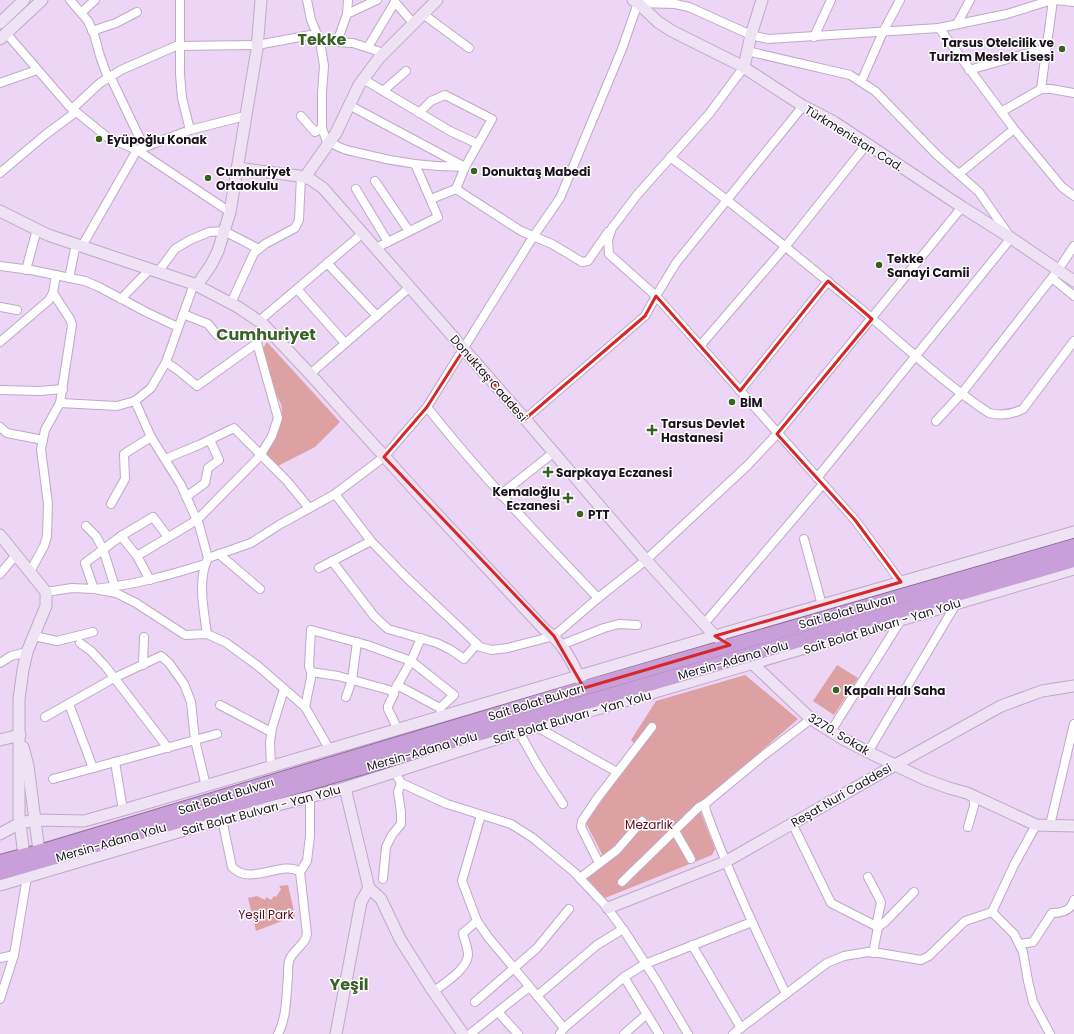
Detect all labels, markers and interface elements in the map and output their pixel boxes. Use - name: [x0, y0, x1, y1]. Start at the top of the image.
- district label: Tekke: [298, 28, 347, 51]
- place label: Tarsus Otelcilik ve Turizm Meslek Lisesi: [929, 34, 1055, 65]
- marker: Tarsus Otelcilik ve Turizm Meslek Lisesi: [1057, 44, 1067, 54]
- street label: Türkmenistan Cad.: [802, 101, 906, 175]
- place label: Eyüpoğlu Konak: [107, 131, 208, 148]
- marker: Eyüpoğlu Konak: [94, 134, 104, 144]
- place label: Cumhuriyet Ortaokulu: [216, 163, 291, 194]
- place label: Donuktaş Mabedi: [482, 163, 591, 180]
- marker: Donuktaş Mabedi: [469, 166, 479, 176]
- marker: Cumhuriyet Ortaokulu: [203, 173, 213, 183]
- place label: Tekke Sanayi Camii: [887, 250, 970, 281]
- marker: Tekke Sanayi Camii: [874, 260, 884, 270]
- district label: Cumhuriyet: [216, 323, 316, 346]
- street label: Donuktaş Caddesi: [447, 331, 531, 425]
- place label: BİM: [740, 394, 762, 411]
- marker: BİM: [727, 397, 737, 407]
- place label: Tarsus Devlet Hastanesi: [661, 415, 745, 446]
- marker: Tarsus Devlet Hastanesi: [646, 424, 658, 436]
- place label: Sarpkaya Eczanesi: [556, 464, 672, 481]
- marker: Sarpkaya Eczanesi: [543, 467, 553, 477]
- place label: Kemaloğlu Eczanesi: [492, 483, 560, 514]
- marker: Kemaloğlu Eczanesi: [563, 493, 573, 503]
- place label: PTT: [588, 506, 610, 523]
- marker: PTT: [575, 509, 585, 519]
- street label: Sait Bolat Bulvarı: [797, 589, 897, 633]
- street label: Sait Bolat Bulvarı - Yan Yolu: [801, 594, 963, 658]
- street label: Mersin-Adana Yolu: [676, 636, 790, 684]
- street label: Sait Bolat Bulvarı: [486, 679, 586, 725]
- place label: Kapalı Halı Saha: [844, 682, 945, 699]
- marker: Kapalı Halı Saha: [831, 685, 841, 695]
- street label: Sait Bolat Bulvarı - Yan Yolu: [491, 686, 653, 748]
- street label: 3270. Sokak: [805, 709, 874, 759]
- street label: Mersin-Adana Yolu: [365, 727, 479, 775]
- street label: Reşat Nuri Caddesi: [788, 759, 895, 831]
- street label: Sait Bolat Bulvarı: [176, 773, 276, 819]
- street label: Sait Bolat Bulvarı - Yan Yolu: [180, 781, 342, 839]
- park label: Mezarlık: [625, 816, 674, 833]
- street label: Mersin-Adana Yolu: [54, 818, 168, 866]
- park label: Yeşil Park: [238, 906, 295, 923]
- district label: Yeşil: [330, 973, 368, 996]

